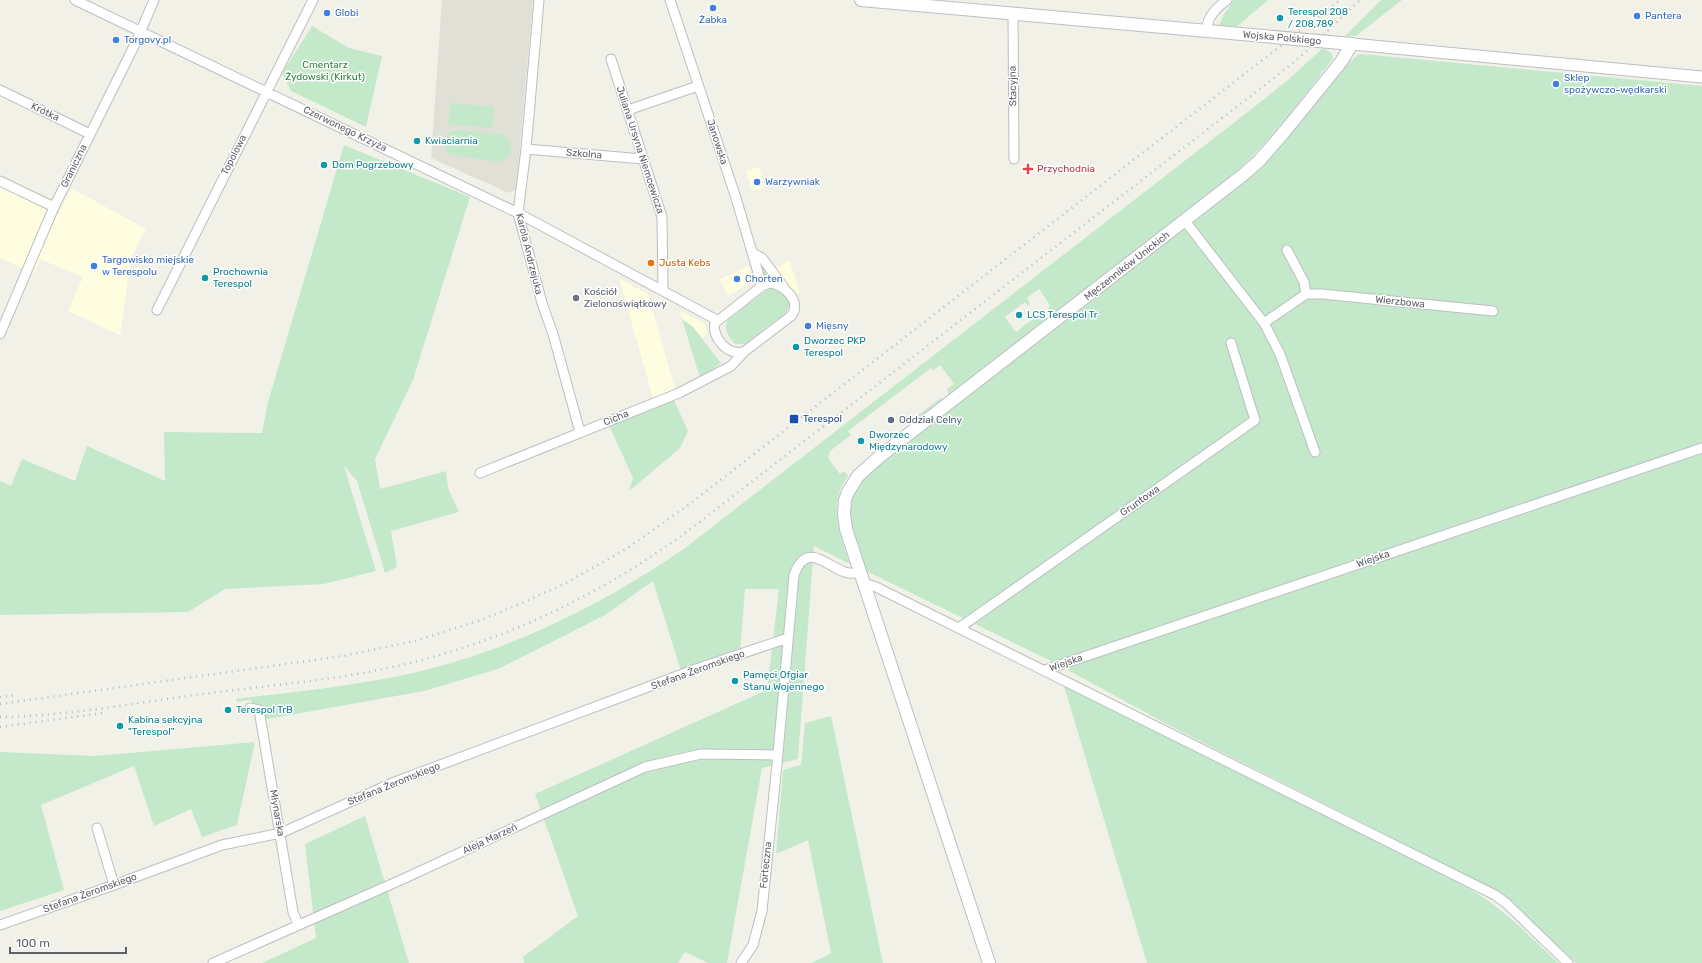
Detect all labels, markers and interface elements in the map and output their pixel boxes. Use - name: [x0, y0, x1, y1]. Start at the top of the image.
- marker: Żabka: [708, 3, 718, 13]
- place label: Terespol 208 / 208,789: [1288, 6, 1348, 30]
- place label: Globi: [335, 7, 358, 19]
- marker: Globi: [322, 8, 332, 18]
- place label: Pantera: [1645, 10, 1682, 22]
- marker: Pantera: [1632, 11, 1642, 21]
- marker: Terespol 208 / 208,789: [1275, 13, 1285, 23]
- place label: Żabka: [699, 14, 727, 26]
- street label: Wojska Polskiego: [1242, 29, 1322, 47]
- place label: Torgovy.pl: [124, 34, 171, 46]
- marker: Torgovy.pl: [111, 35, 121, 45]
- park label: Cmentarz Żydowski (Kirkut): [285, 59, 365, 83]
- street label: Stacyjna: [1007, 66, 1019, 106]
- place label: Sklep spożywczo-wędkarski: [1564, 72, 1667, 96]
- marker: Sklep spożywczo-wędkarski: [1551, 79, 1561, 89]
- street label: Juliana Ursyna Niemcewicza: [614, 85, 666, 215]
- street label: Krótka: [29, 100, 61, 124]
- street label: Czerwonego Krzyża: [301, 104, 389, 154]
- street label: Janowska: [704, 118, 730, 166]
- street label: Topolowa: [219, 133, 249, 177]
- place label: Kwiaciarnia: [425, 135, 478, 147]
- marker: Kwiaciarnia: [412, 136, 422, 146]
- street label: Graniczna: [58, 142, 90, 190]
- street label: Szkolna: [566, 146, 602, 162]
- place label: Dom Pogrzebowy: [332, 159, 414, 171]
- marker: Dom Pogrzebowy: [319, 160, 329, 170]
- marker: Przychodnia: [1022, 163, 1034, 175]
- place label: Przychodnia: [1037, 163, 1095, 175]
- place label: Warzywniak: [765, 176, 821, 188]
- marker: Warzywniak: [752, 177, 762, 187]
- street label: Karola Andrzejuka: [513, 212, 545, 296]
- street label: Męczenników Unickich: [1082, 229, 1172, 303]
- place label: Targowisko miejskie w Terespolu: [102, 254, 194, 278]
- place label: Justa Kebs: [659, 257, 711, 269]
- marker: Justa Kebs: [646, 258, 656, 268]
- marker: Targowisko miejskie w Terespolu: [89, 261, 99, 271]
- place label: Prochownia Terespol: [213, 266, 268, 290]
- marker: Prochownia Terespol: [200, 273, 210, 283]
- place label: Chorten: [745, 273, 783, 285]
- marker: Chorten: [732, 274, 742, 284]
- place label: Kościół Zielonoświątkowy: [584, 286, 667, 310]
- marker: Kościół Zielonoświątkowy: [571, 293, 581, 303]
- street label: Wierzbowa: [1375, 293, 1425, 311]
- place label: LCS Terespol Tr: [1027, 309, 1098, 321]
- marker: LCS Terespol Tr: [1014, 310, 1024, 320]
- place label: Mięsny: [816, 320, 849, 332]
- marker: Mięsny: [803, 321, 813, 331]
- place label: Dworzec PKP Terespol: [804, 335, 866, 359]
- marker: Dworzec PKP Terespol: [791, 342, 801, 352]
- street label: Cicha: [602, 408, 630, 428]
- marker: Terespol: [788, 413, 800, 425]
- place label: Terespol: [803, 413, 842, 425]
- place label: Oddział Celny: [899, 414, 962, 426]
- marker: Oddział Celny: [886, 415, 896, 425]
- place label: Dworzec Międzynarodowy: [869, 429, 948, 453]
- marker: Dworzec Międzynarodowy: [856, 436, 866, 446]
- street label: Gruntowa: [1118, 483, 1162, 519]
- street label: Wiejska: [1355, 548, 1391, 570]
- street label: Stefana Żeromskiego: [650, 647, 747, 693]
- street label: Wiejska: [1048, 652, 1084, 674]
- place label: Pamęci Ofgiar Stanu Wojennego: [743, 669, 824, 693]
- marker: Pamęci Ofgiar Stanu Wojennego: [730, 676, 740, 686]
- place label: Terespol TrB: [236, 704, 293, 716]
- marker: Terespol TrB: [223, 705, 233, 715]
- place label: Kabina sekcyjna "Terespol": [128, 714, 202, 738]
- marker: Kabina sekcyjna "Terespol": [115, 721, 125, 731]
- street label: Stefana Żeromskiego: [346, 760, 442, 808]
- street label: Młynarska: [267, 789, 287, 837]
- street label: Aleja Marzeń: [461, 821, 519, 857]
- street label: Forteczna: [758, 841, 774, 889]
- street label: Stefana Żeromskiego: [42, 870, 139, 916]
- scale bar: [10, 929, 126, 955]
- text: 100 m: [16, 936, 50, 950]

